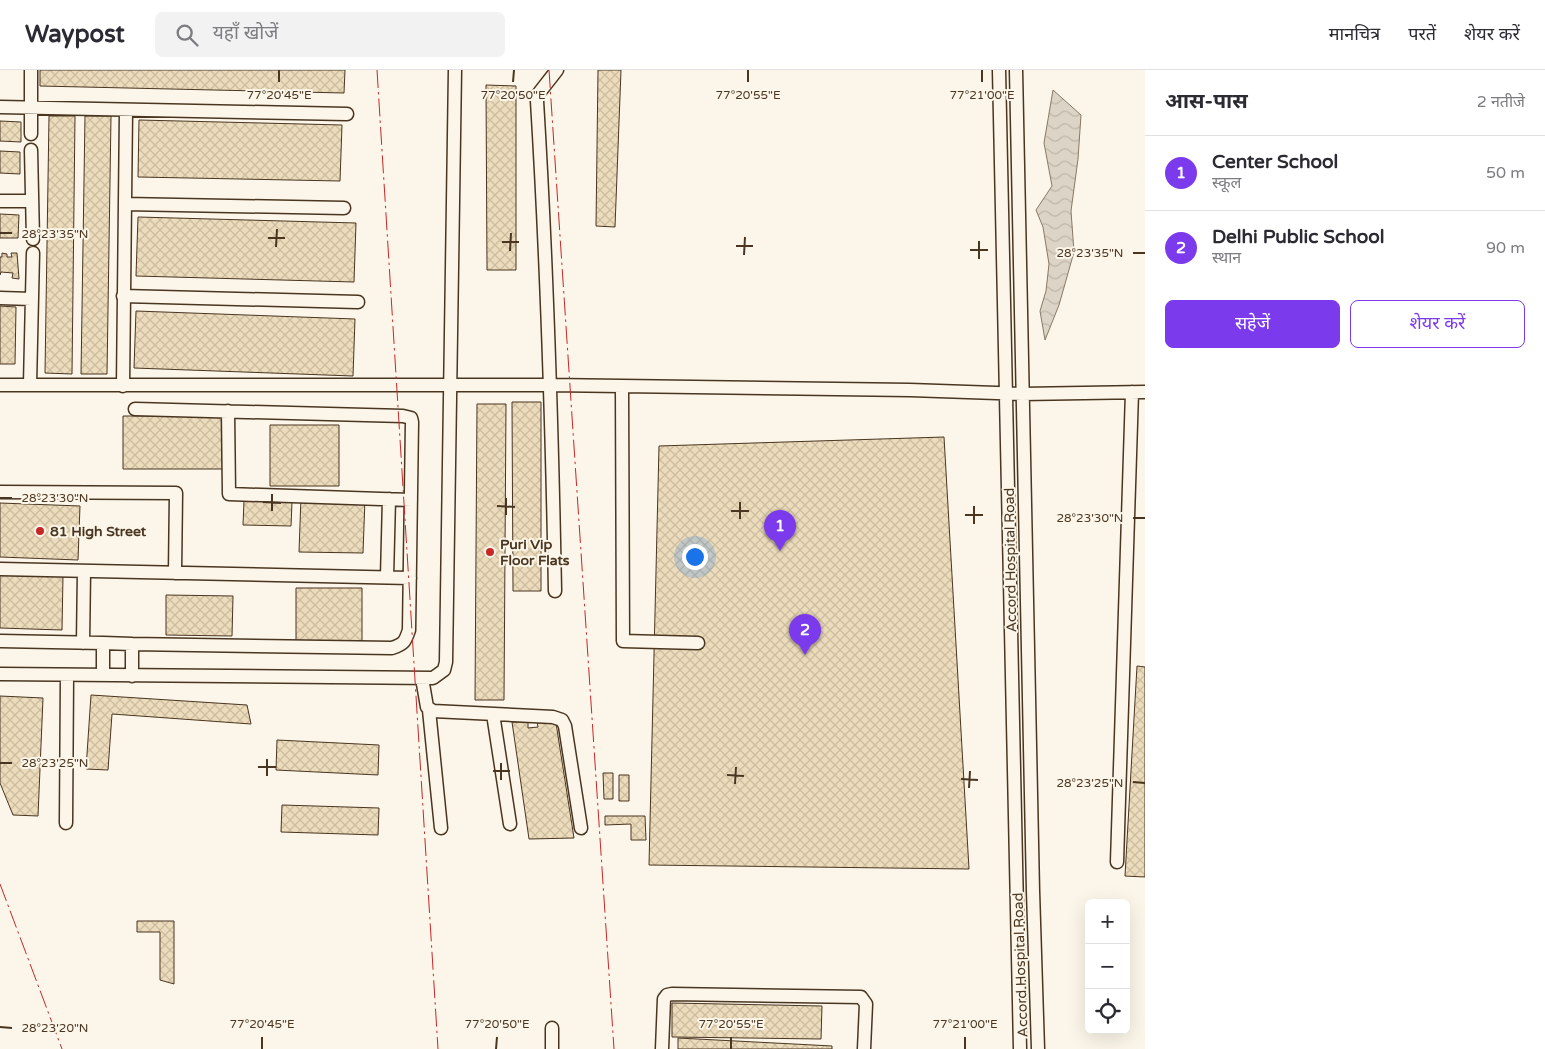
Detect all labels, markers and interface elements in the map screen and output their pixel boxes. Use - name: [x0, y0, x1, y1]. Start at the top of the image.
- search box: [155, 12, 505, 57]
- text: Waypost: [25, 20, 125, 49]
- icon: search: [173, 21, 201, 49]
- text: यहाँ खोजें: [213, 22, 278, 44]
- text: मानचित्र: [1329, 23, 1380, 45]
- text: परतें: [1408, 23, 1436, 45]
- text: शेयर करें: [1464, 23, 1520, 45]
- text: 77°20'45"E: [246, 88, 312, 102]
- text: 77°20'50"E: [480, 88, 546, 102]
- text: 77°20'55"E: [715, 88, 781, 102]
- text: 77°21'00"E: [949, 88, 1015, 102]
- text: आस-पास: [1165, 89, 1248, 114]
- text: 2 नतीजे: [1477, 92, 1525, 112]
- text: Center School: [1212, 151, 1338, 173]
- text: 1: [1176, 163, 1186, 183]
- text: 50 m: [1486, 163, 1525, 183]
- text: स्कूल: [1212, 173, 1241, 193]
- text: Delhi Public School: [1212, 226, 1385, 248]
- text: 28°23'35"N: [22, 227, 89, 241]
- text: 2: [1176, 238, 1186, 258]
- text: 90 m: [1486, 238, 1525, 258]
- text: 28°23'35"N: [1057, 246, 1124, 260]
- text: स्थान: [1212, 248, 1241, 268]
- button: सहेजें: [1165, 300, 1340, 348]
- button: शेयर करें: [1350, 300, 1525, 348]
- street label: Accord Hospital Road: [1001, 488, 1020, 632]
- text: 28°23'30"N: [22, 491, 89, 505]
- pin: 1: [764, 510, 796, 551]
- text: 28°23'30"N: [1057, 511, 1124, 525]
- place label: 81 High Street: [50, 523, 147, 540]
- marker: 81 High Street: [34, 525, 46, 537]
- place label: Puri Vip Floor Flats: [500, 536, 570, 569]
- your location: [682, 544, 708, 570]
- marker: Puri Vip Floor Flats: [484, 546, 496, 558]
- pin: 2: [789, 614, 821, 655]
- text: 28°23'25"N: [22, 756, 89, 770]
- text: 28°23'25"N: [1057, 776, 1124, 790]
- street label: Accord Hospital Road: [1009, 892, 1032, 1038]
- map controls: [1085, 899, 1130, 1034]
- button: +: [1085, 899, 1130, 944]
- button: −: [1085, 944, 1130, 989]
- button: locate: [1085, 989, 1130, 1034]
- text: 77°20'45"E: [229, 1017, 295, 1031]
- text: 77°20'50"E: [464, 1017, 530, 1031]
- text: 77°20'55"E: [698, 1017, 764, 1031]
- text: 77°21'00"E: [932, 1017, 998, 1031]
- text: 28°23'20"N: [22, 1021, 89, 1035]

